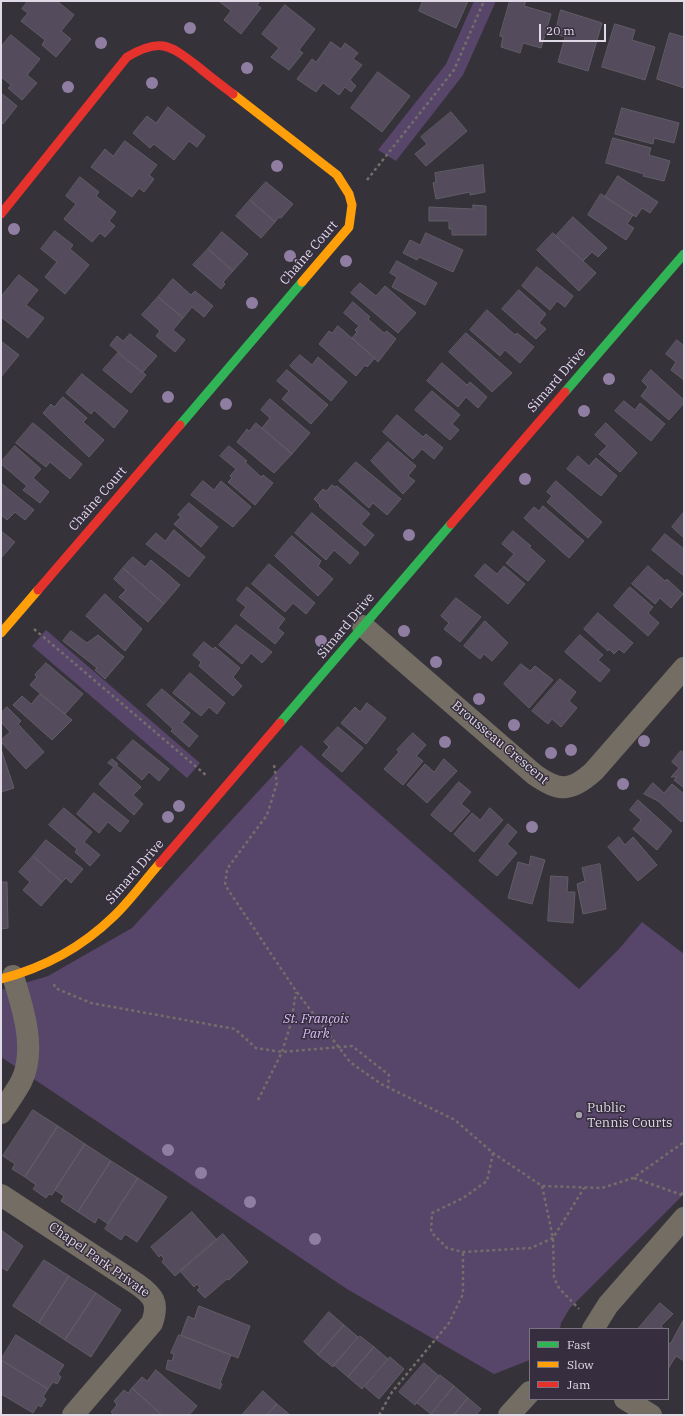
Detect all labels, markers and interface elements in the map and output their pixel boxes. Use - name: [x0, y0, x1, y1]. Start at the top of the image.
- scale bar: [541, 16, 608, 42]
- text: 20 m: [546, 23, 575, 38]
- street label: Chaîne Court: [277, 218, 341, 288]
- street label: Simard Drive: [525, 344, 589, 416]
- street label: Chaîne Court: [66, 464, 130, 534]
- street label: Simard Drive: [314, 590, 378, 662]
- street label: Brousseau Crescent: [448, 698, 552, 788]
- street label: Simard Drive: [103, 836, 167, 908]
- park label: St. François Park: [283, 1011, 349, 1042]
- place label: Public Tennis Courts: [587, 1100, 672, 1131]
- marker: Public Tennis Courts: [574, 1110, 584, 1120]
- street label: Chapel Park Private: [45, 1219, 153, 1301]
- legend: [529, 1328, 669, 1400]
- text: Fast: [567, 1337, 591, 1352]
- text: Slow: [567, 1357, 594, 1372]
- text: Jam: [567, 1377, 590, 1392]

